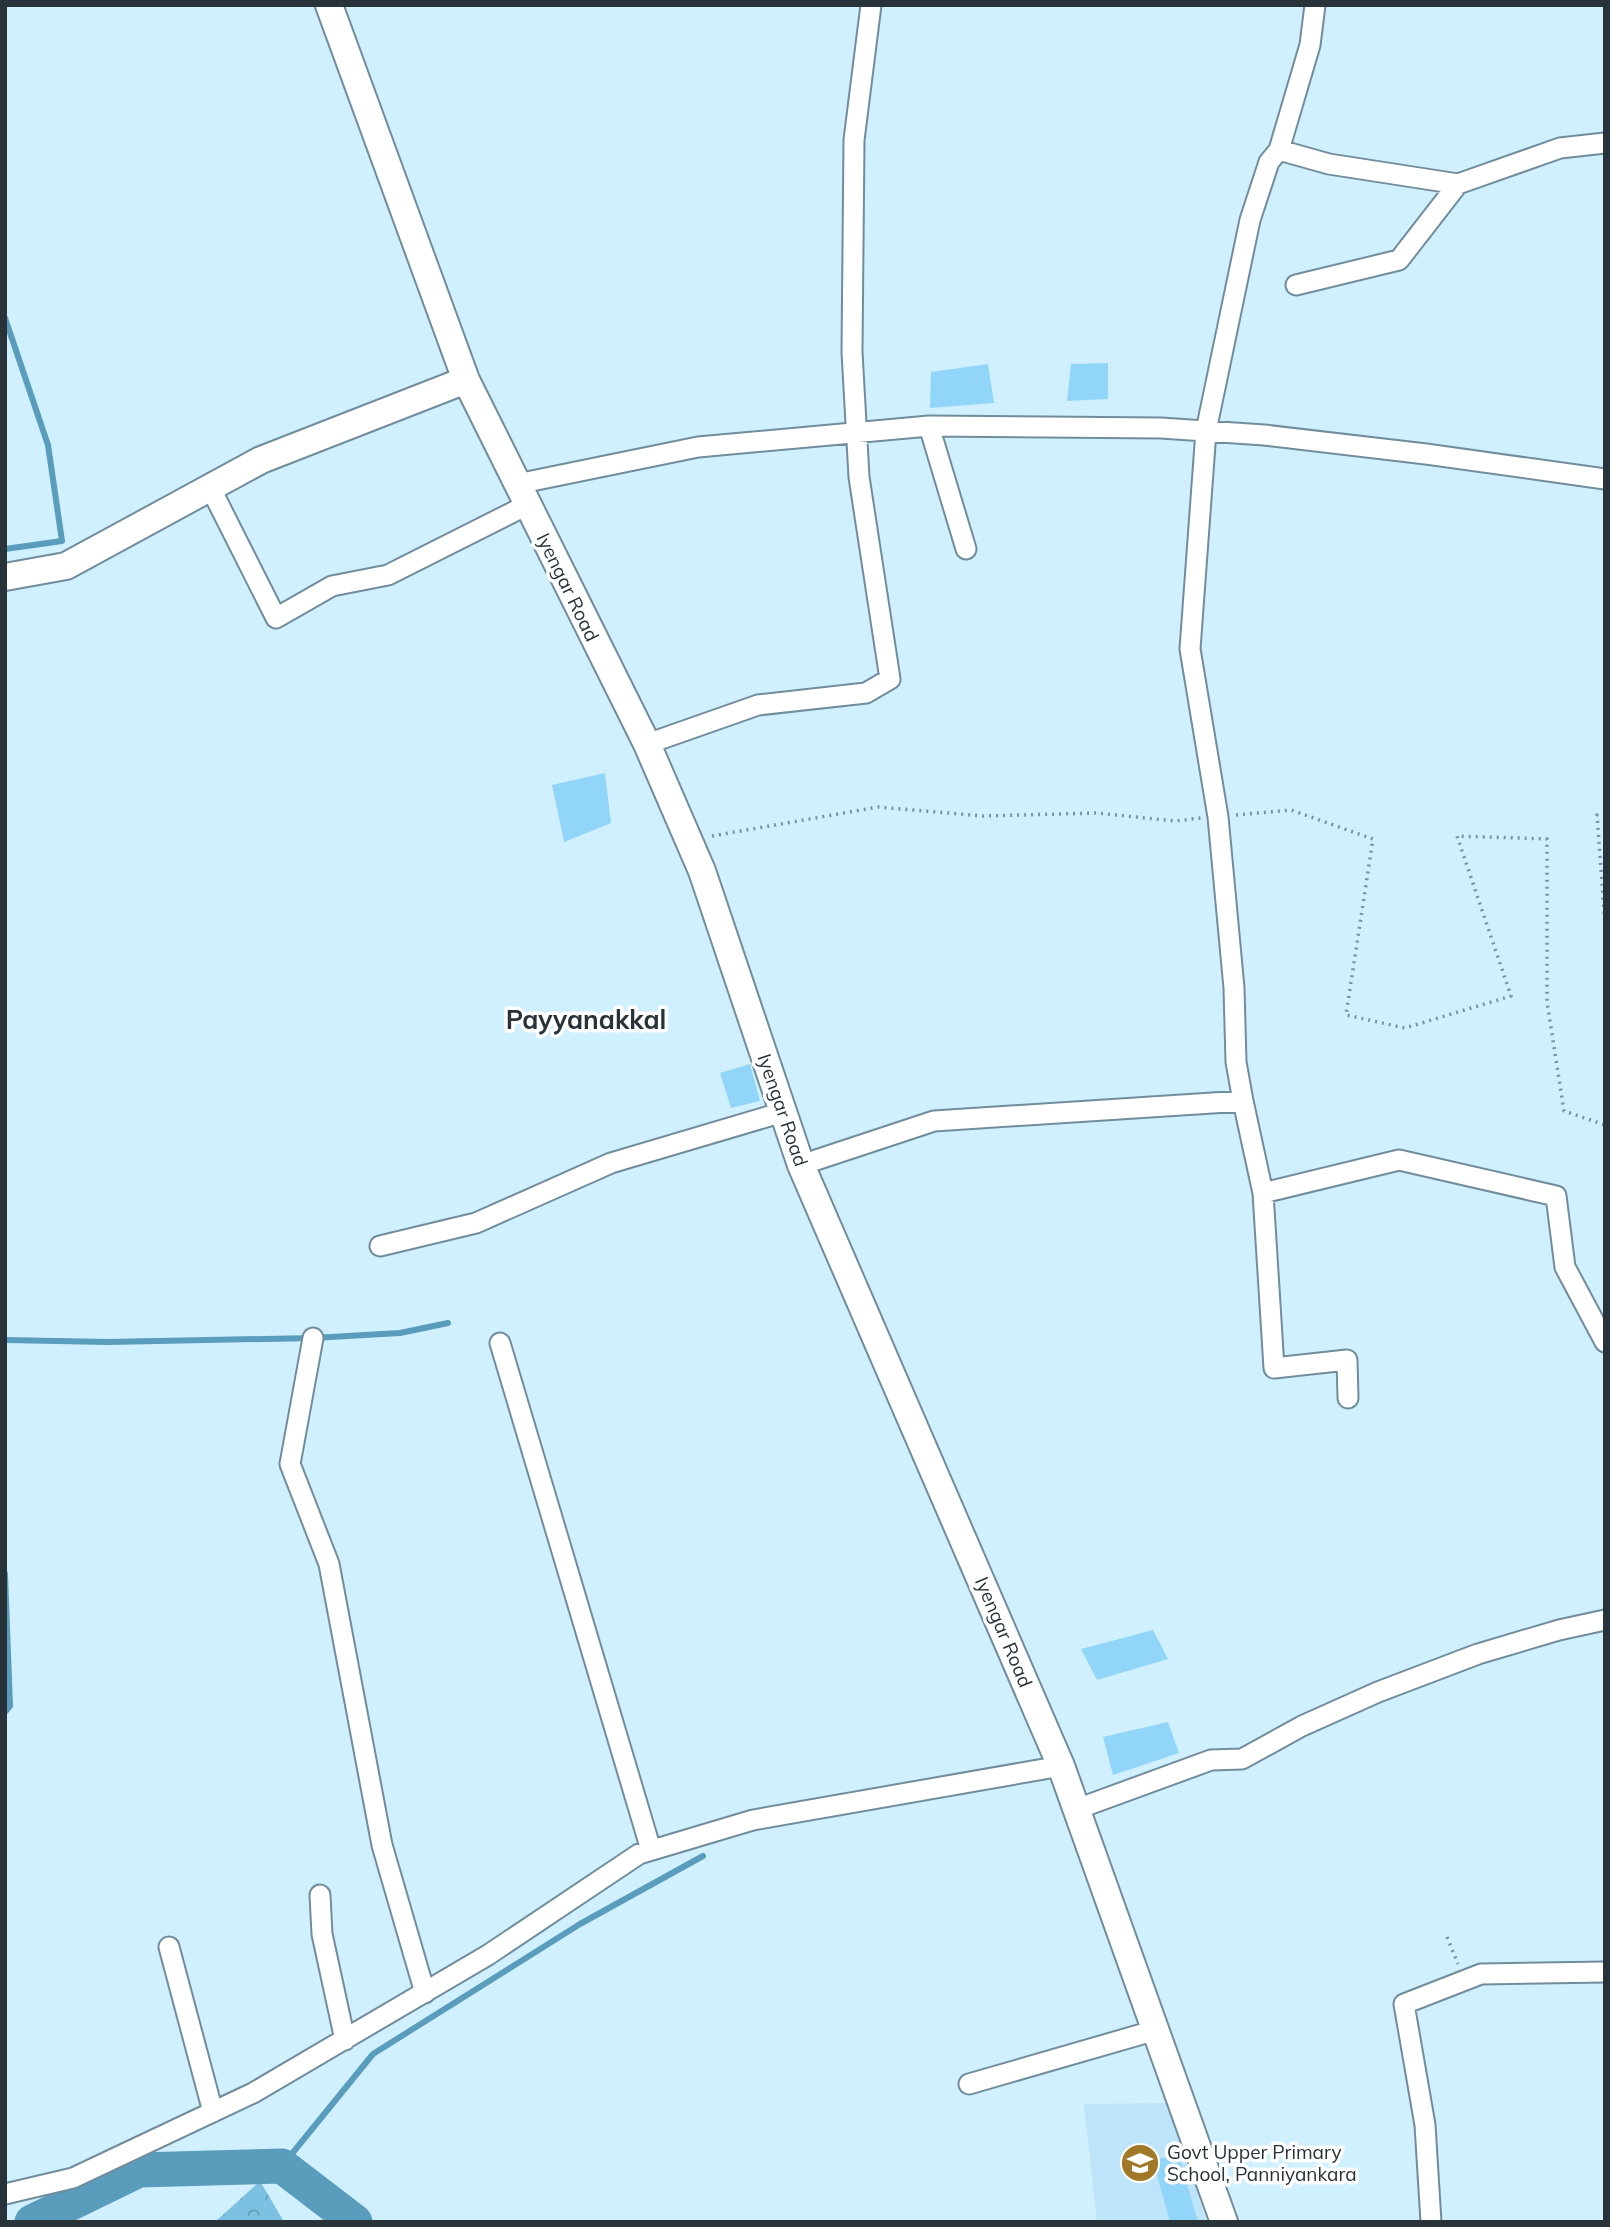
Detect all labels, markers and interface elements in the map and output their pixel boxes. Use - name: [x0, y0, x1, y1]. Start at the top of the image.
- street label: Iyengar Road: [531, 529, 605, 645]
- district label: Payyanakkal: [506, 1003, 666, 1036]
- street label: Iyengar Road: [753, 1050, 813, 1170]
- street label: Iyengar Road: [970, 1573, 1038, 1691]
- place label: Govt Upper Primary School, Panniyankara: [1167, 2140, 1357, 2186]
- school or university icon: Govt Upper Primary School, Panniyankara: [1119, 2142, 1161, 2184]

